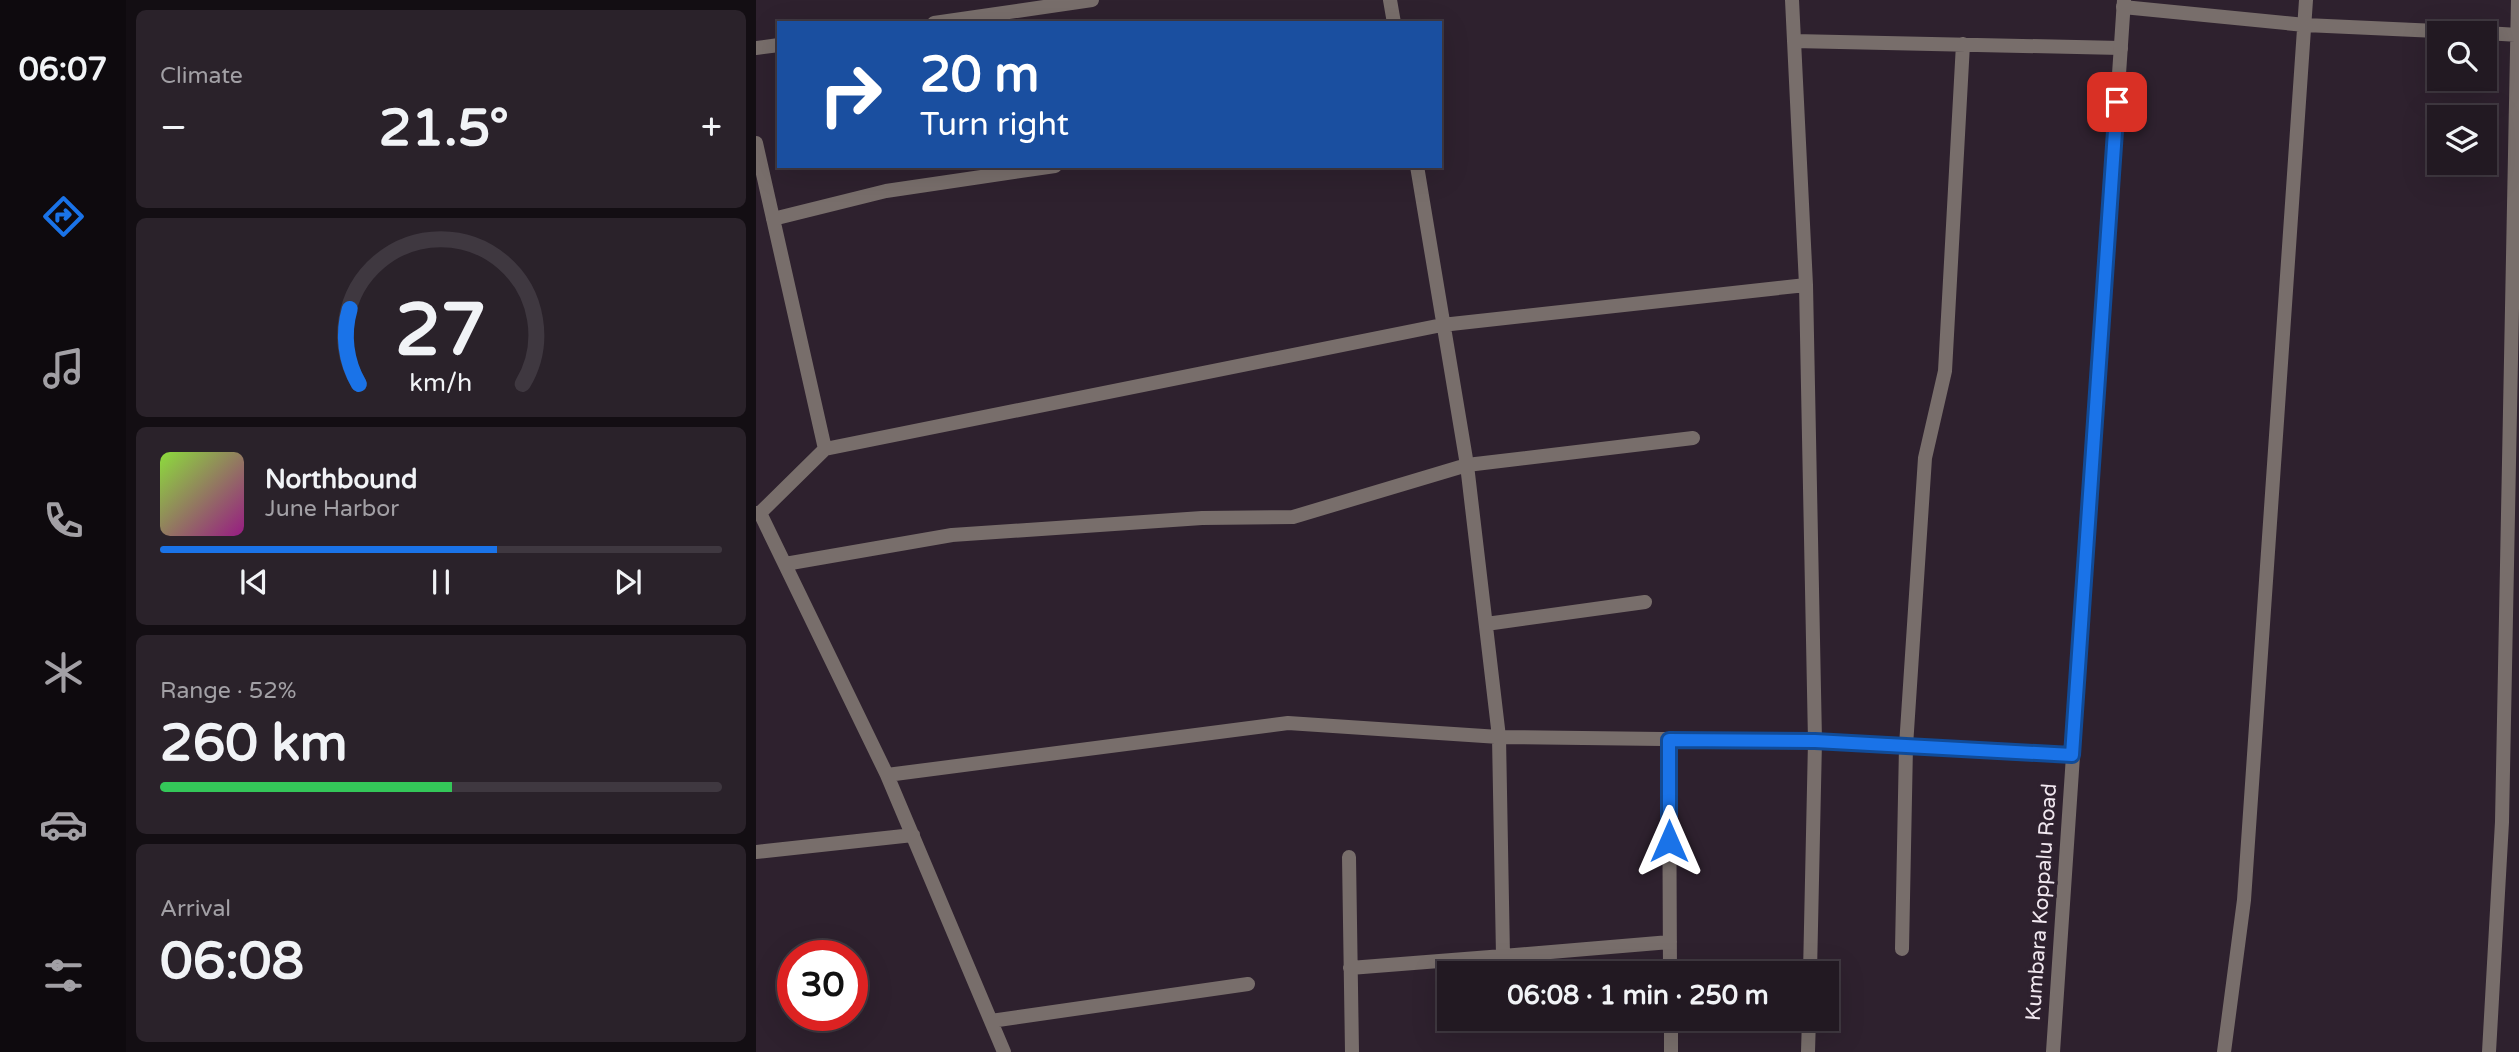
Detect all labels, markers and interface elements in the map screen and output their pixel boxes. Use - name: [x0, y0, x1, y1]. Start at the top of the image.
- map controls: [2427, 21, 2497, 175]
- button: search: [2427, 21, 2497, 91]
- text: 20 m: [920, 46, 1039, 105]
- icon: right: [805, 49, 896, 140]
- text: 06:07: [19, 51, 107, 89]
- text: Climate: [160, 62, 243, 90]
- pin: [2087, 72, 2147, 132]
- icon: arrive: [2098, 83, 2136, 121]
- text: 21.5°: [379, 97, 509, 160]
- text: −: [160, 105, 187, 151]
- text: +: [701, 105, 722, 151]
- button: layers: [2427, 105, 2497, 175]
- text: Turn right: [920, 106, 1069, 144]
- icon: directions: [39, 192, 88, 241]
- text: 27: [395, 287, 487, 375]
- icon: music: [39, 344, 88, 393]
- text: km/h: [410, 367, 472, 397]
- text: Northbound: [265, 464, 417, 495]
- text: June Harbor: [265, 495, 399, 523]
- icon: phone: [39, 496, 88, 545]
- icon: previous: [235, 563, 273, 601]
- icon: pause: [422, 563, 460, 601]
- icon: next: [609, 563, 647, 601]
- icon: climate: [39, 648, 88, 697]
- text: Range · 52%: [160, 677, 296, 705]
- text: 260 km: [160, 712, 348, 775]
- street label: Kumbara Koppalu Road: [2021, 783, 2062, 1022]
- icon: car: [39, 800, 88, 849]
- position arrow: [1632, 804, 1706, 878]
- text: Arrival: [160, 895, 231, 923]
- text: 06:08: [160, 930, 304, 993]
- speed limit sign: 30: [777, 940, 868, 1031]
- icon: filters: [39, 951, 88, 1000]
- text: 06:08 · 1 min · 250 m: [1507, 980, 1769, 1011]

